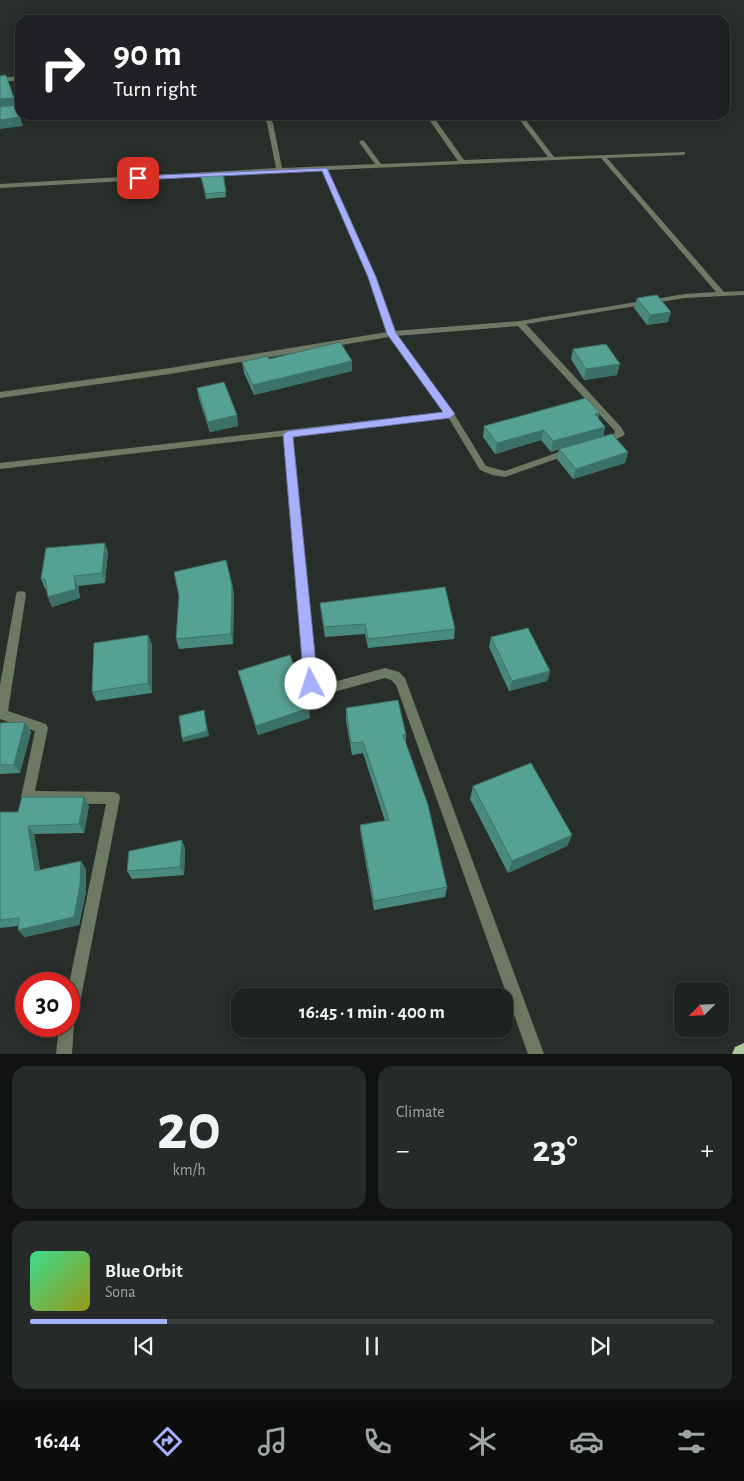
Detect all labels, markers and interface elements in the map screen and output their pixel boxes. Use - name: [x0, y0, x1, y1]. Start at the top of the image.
- icon: right: [30, 35, 95, 100]
- text: 90 m: [113, 37, 182, 72]
- text: Turn right: [113, 78, 197, 100]
- pin: [117, 157, 159, 199]
- icon: arrive: [124, 164, 152, 192]
- position arrow: [284, 657, 336, 709]
- speed limit sign: 30: [15, 972, 80, 1037]
- north arrow: [674, 982, 729, 1038]
- map controls: [674, 982, 729, 1037]
- text: 16:45 · 1 min · 400 m: [299, 1003, 445, 1022]
- text: 20: [157, 1096, 221, 1161]
- text: Climate: [396, 1104, 445, 1120]
- text: 23°: [532, 1131, 578, 1169]
- text: −: [396, 1137, 409, 1165]
- text: +: [701, 1137, 714, 1165]
- text: km/h: [172, 1162, 206, 1178]
- text: Blue Orbit: [105, 1262, 183, 1281]
- text: Sona: [105, 1284, 136, 1300]
- icon: previous: [130, 1332, 158, 1360]
- icon: pause: [358, 1332, 386, 1360]
- icon: next: [586, 1332, 614, 1360]
- icon: directions: [150, 1424, 185, 1459]
- icon: music: [255, 1424, 290, 1459]
- icon: phone: [360, 1424, 395, 1459]
- icon: climate: [465, 1424, 500, 1459]
- icon: car: [569, 1424, 604, 1459]
- icon: filters: [674, 1424, 709, 1459]
- text: 16:44: [35, 1430, 81, 1452]

